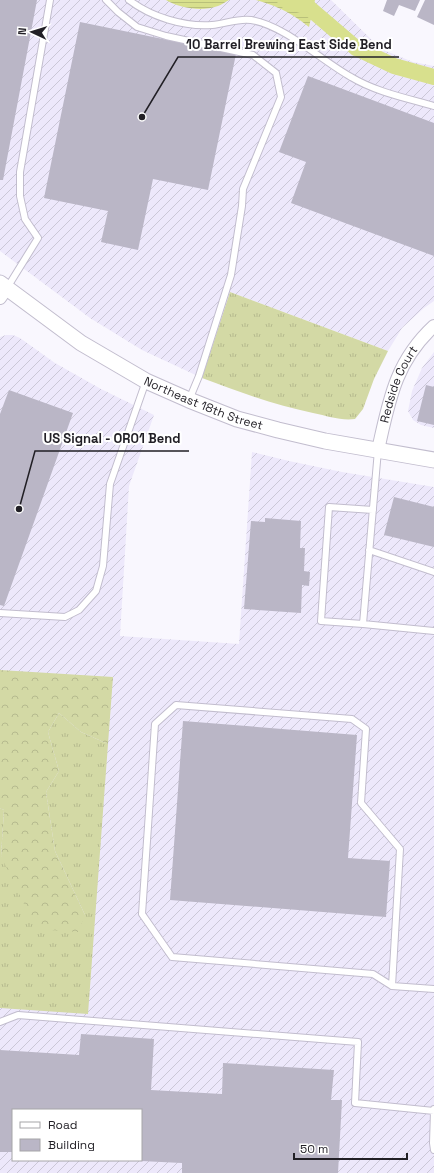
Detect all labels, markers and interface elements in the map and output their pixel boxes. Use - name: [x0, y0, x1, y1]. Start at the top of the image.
- north arrow: [12, 12, 52, 52]
- text: N: [15, 27, 29, 35]
- callout: 10 Barrel Brewing East Side Bend: [178, 32, 399, 57]
- text: 10 Barrel Brewing East Side Bend: [186, 36, 392, 53]
- street label: Redside Court: [376, 343, 421, 425]
- street label: Northeast 18th Street: [141, 373, 265, 434]
- callout: US Signal - OR01 Bend: [35, 426, 189, 451]
- text: US Signal - OR01 Bend: [43, 430, 181, 447]
- legend: [12, 1109, 142, 1161]
- text: Road: [48, 1117, 77, 1133]
- scale bar: [294, 1135, 407, 1161]
- text: Building: [48, 1137, 95, 1153]
- text: 50 m: [300, 1141, 328, 1157]

